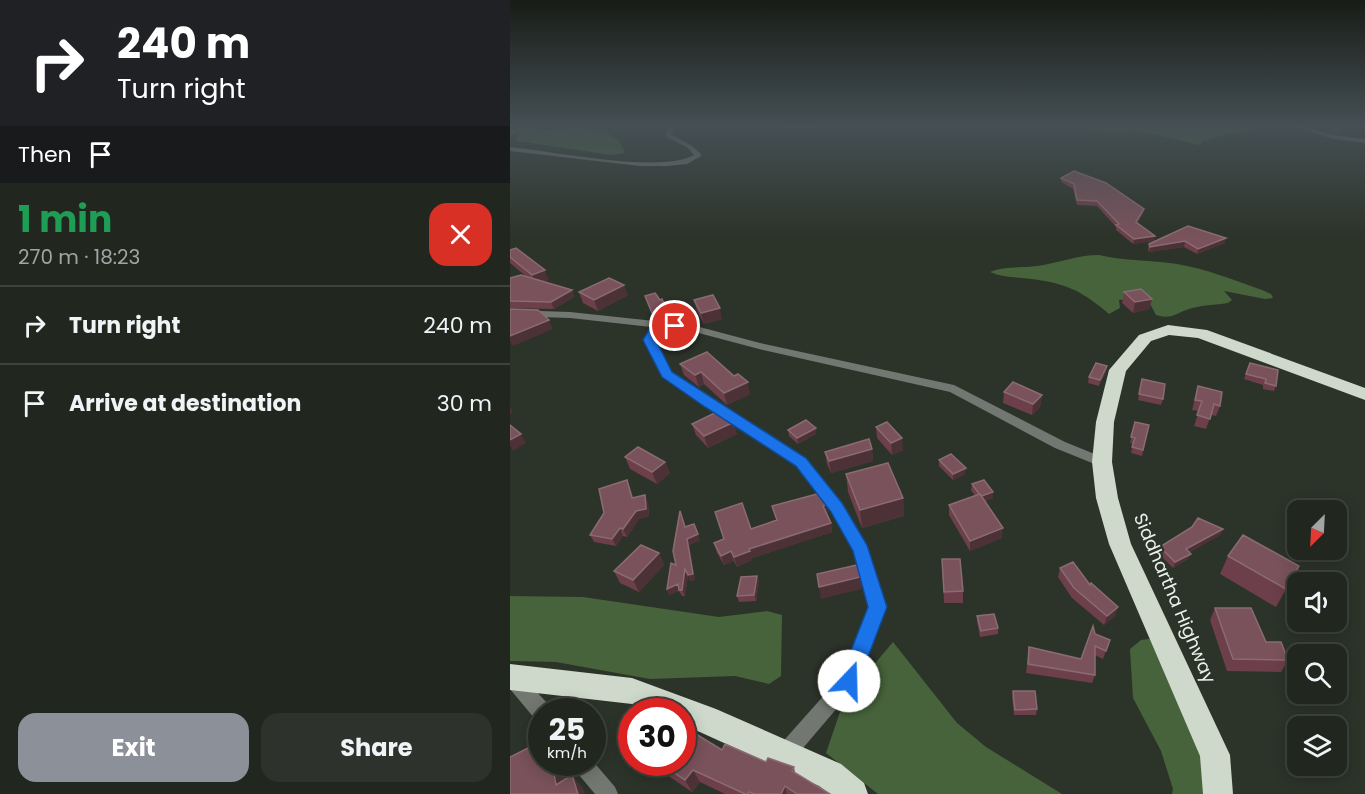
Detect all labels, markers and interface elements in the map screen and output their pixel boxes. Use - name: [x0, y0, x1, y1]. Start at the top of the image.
- text: 240 m: [117, 14, 250, 73]
- icon: right: [18, 24, 96, 102]
- text: Turn right: [117, 70, 246, 107]
- icon: arrive: [84, 138, 117, 171]
- text: Then: [18, 139, 72, 170]
- text: 1 min: [18, 194, 112, 245]
- button: close: [429, 203, 492, 266]
- text: 270 m · 18:23: [18, 243, 140, 271]
- pin: [649, 300, 700, 351]
- icon: right: [18, 309, 51, 342]
- icon: arrive: [658, 309, 691, 342]
- text: Turn right: [69, 310, 180, 341]
- text: 240 m: [423, 310, 492, 341]
- icon: arrive: [18, 387, 51, 420]
- text: Arrive at destination: [69, 388, 301, 419]
- text: 30 m: [437, 388, 492, 419]
- north arrow: [1287, 500, 1347, 560]
- map controls: [1287, 500, 1347, 776]
- street label: Siddhartha Highway: [1128, 509, 1222, 687]
- button: sound: [1287, 572, 1347, 632]
- button: search: [1287, 644, 1347, 704]
- position arrow: [817, 649, 881, 713]
- speed limit sign: 30: [618, 698, 696, 776]
- text: 25: [549, 708, 585, 751]
- button: Exit: [18, 713, 249, 782]
- button: Share: [261, 713, 492, 782]
- button: layers: [1287, 716, 1347, 776]
- text: km/h: [547, 742, 587, 763]

